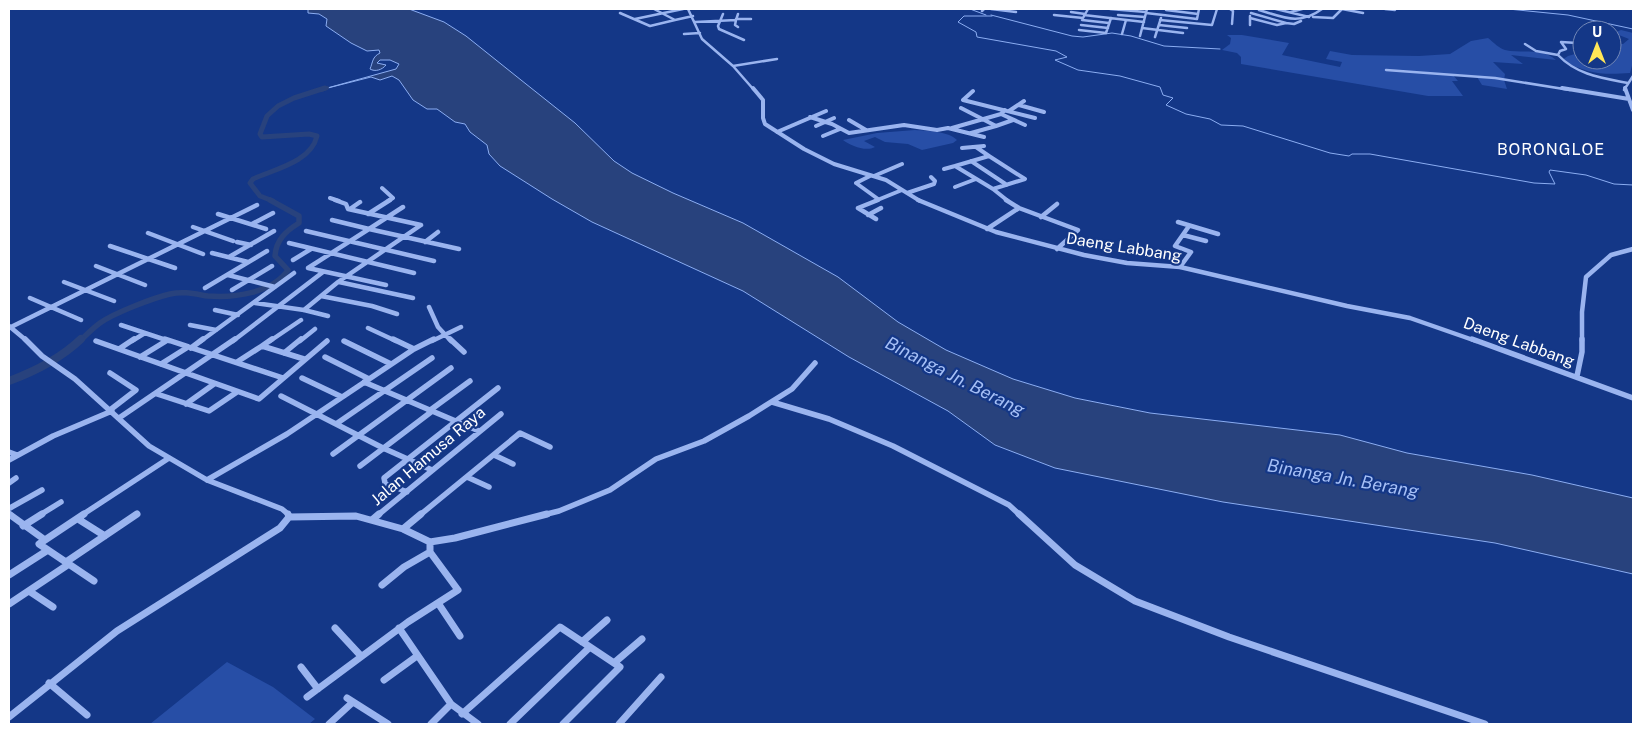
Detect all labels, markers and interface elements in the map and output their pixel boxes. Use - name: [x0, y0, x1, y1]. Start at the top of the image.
- north arrow: [1572, 20, 1622, 70]
- text: U: [1592, 24, 1602, 40]
- district label: BORONGLOE: [1497, 140, 1605, 159]
- street label: Daeng Labbang: [1065, 228, 1183, 266]
- street label: Daeng Labbang: [1461, 313, 1577, 371]
- water label: Binanga Jn. Berang: [882, 332, 1028, 420]
- street label: Jalan Hamusa Raya: [367, 403, 489, 509]
- water label: Binanga Jn. Berang: [1266, 454, 1421, 502]

